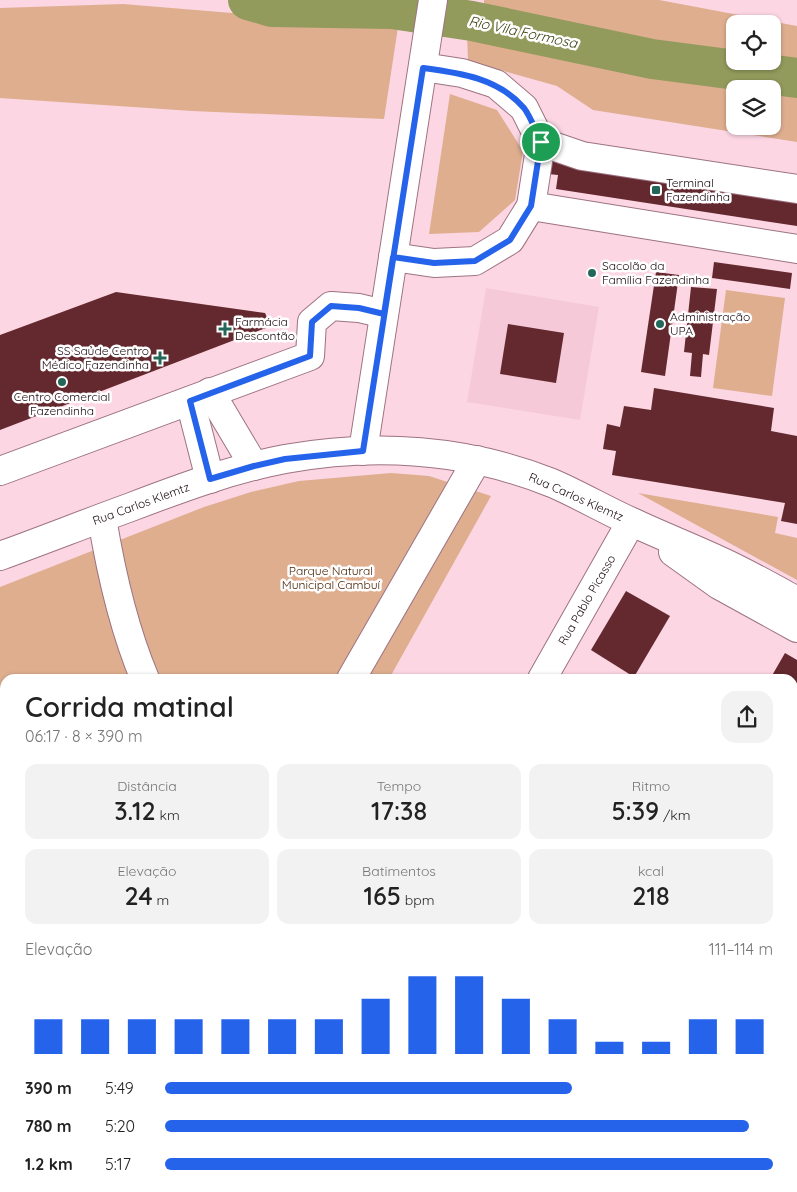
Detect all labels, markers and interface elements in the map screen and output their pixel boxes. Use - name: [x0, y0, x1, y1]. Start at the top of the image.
- water label: Rio Vila Formosa: [467, 12, 580, 53]
- map controls: [726, 15, 781, 135]
- button: locate: [726, 15, 781, 70]
- button: layers: [726, 80, 781, 135]
- pin: [520, 121, 562, 163]
- icon: arrive: [527, 128, 555, 156]
- place label: Terminal Fazendinha: [666, 175, 730, 204]
- marker: Terminal Fazendinha: [650, 184, 662, 196]
- place label: Sacolão da Família Fazendinha: [602, 258, 709, 287]
- marker: Sacolão da Família Fazendinha: [586, 267, 598, 279]
- place label: Administração UPA: [670, 309, 750, 338]
- place label: Farmácia Descontão: [235, 314, 295, 343]
- marker: Administração UPA: [654, 318, 666, 330]
- marker: Farmácia Descontão: [219, 323, 231, 335]
- place label: SS Saúde Centro Médico Fazendinha: [42, 343, 149, 372]
- marker: SS Saúde Centro Médico Fazendinha: [153, 351, 167, 365]
- marker: Centro Comercial Fazendinha: [56, 376, 68, 388]
- place label: Centro Comercial Fazendinha: [14, 389, 110, 418]
- street label: Rua Carlos Klemtz: [527, 469, 626, 524]
- street label: Rua Carlos Klemtz: [90, 479, 192, 528]
- street label: Rua Pablo Picasso: [555, 552, 619, 648]
- park label: Parque Natural Municipal Cambuí: [282, 563, 381, 592]
- text: Corrida matinal: [25, 689, 234, 724]
- button: share: [721, 691, 773, 743]
- text: 06:17 · 8 × 390 m: [25, 726, 143, 746]
- text: Distância: [117, 777, 177, 795]
- text: Tempo: [377, 777, 421, 795]
- text: Ritmo: [632, 777, 670, 795]
- text: 3.12: [114, 795, 156, 826]
- text: 17:38: [371, 795, 427, 826]
- text: 5:39: [611, 795, 659, 826]
- text: km: [156, 806, 180, 824]
- text: /km: [659, 806, 691, 824]
- text: Elevação: [118, 862, 176, 880]
- text: Batimentos: [362, 862, 436, 880]
- text: kcal: [638, 862, 664, 880]
- text: 24: [125, 880, 153, 911]
- text: 165: [364, 880, 401, 911]
- text: 218: [632, 880, 670, 911]
- text: m: [153, 891, 169, 909]
- text: bpm: [401, 891, 435, 909]
- text: Elevação: [25, 939, 92, 959]
- text: 111–114 m: [709, 939, 773, 959]
- text: 390 m: [25, 1078, 72, 1098]
- text: 5:49: [105, 1078, 134, 1098]
- text: 780 m: [25, 1116, 72, 1136]
- text: 5:20: [105, 1116, 135, 1136]
- text: 1.2 km: [25, 1154, 73, 1174]
- text: 5:17: [105, 1154, 131, 1174]

